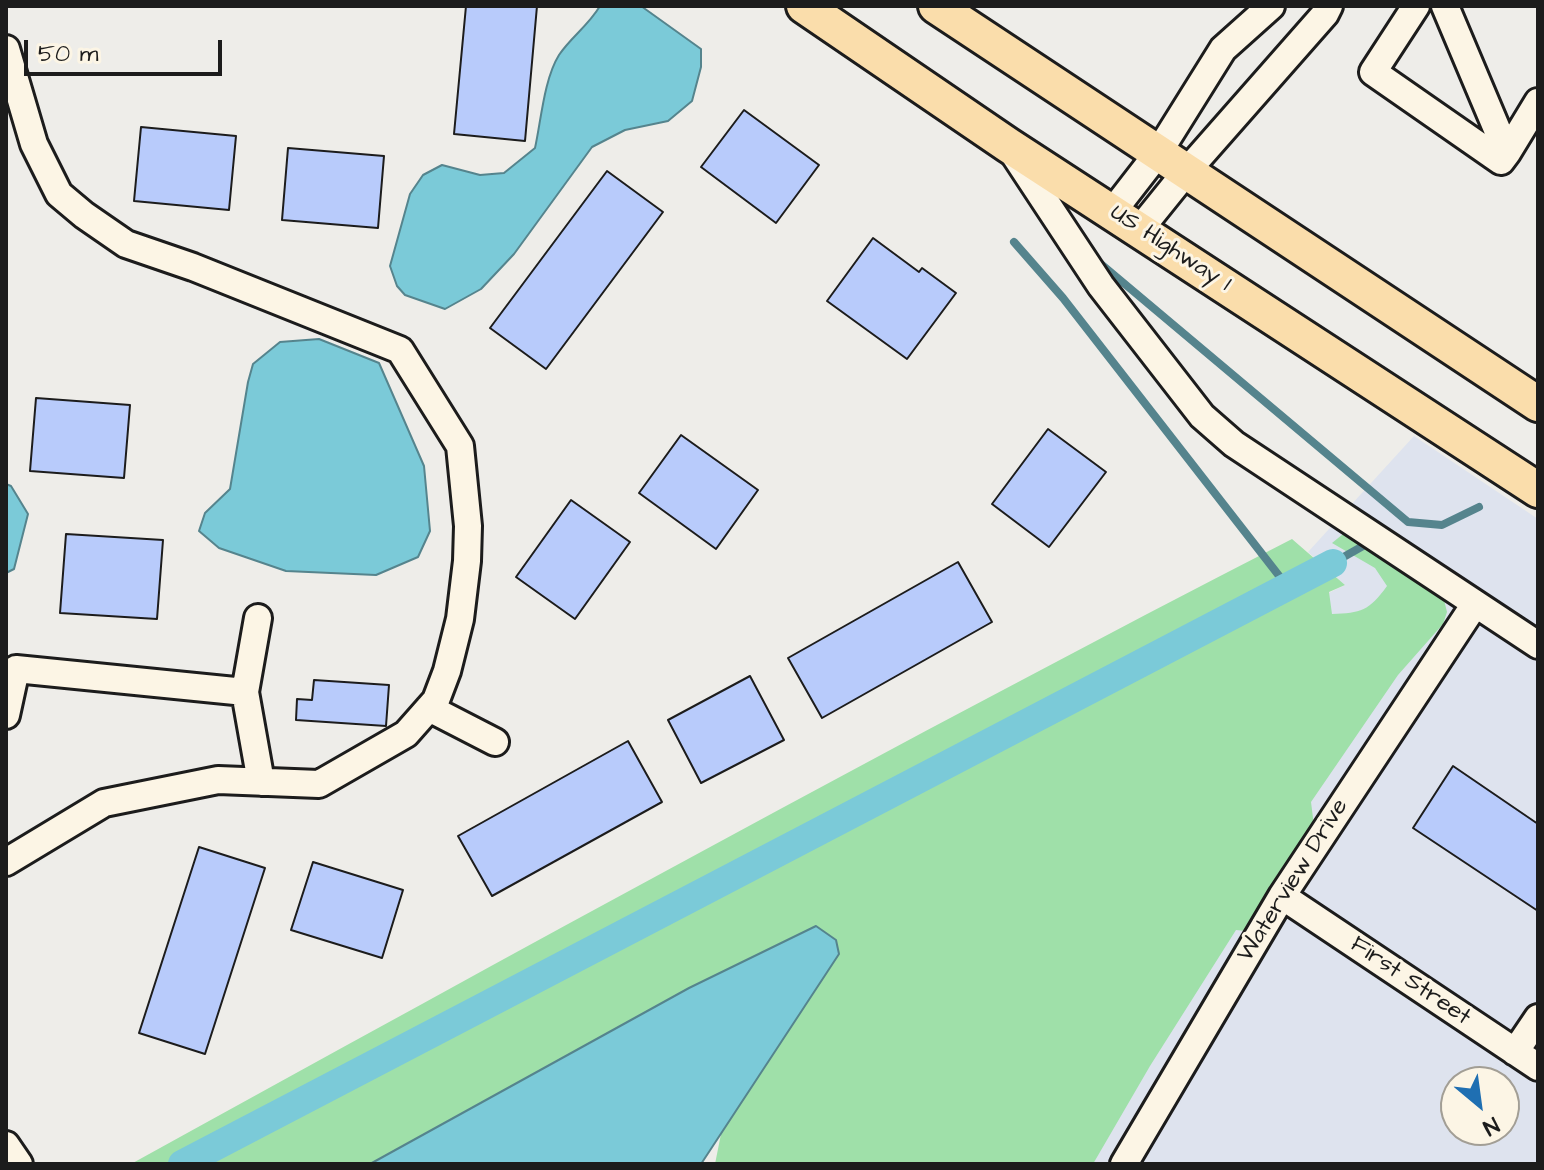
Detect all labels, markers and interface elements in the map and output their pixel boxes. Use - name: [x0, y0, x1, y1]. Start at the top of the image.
- scale bar: [28, 24, 226, 74]
- text: 50 m: [38, 37, 98, 71]
- street label: US Highway 1: [1104, 199, 1236, 299]
- street label: Waterview Drive: [1232, 794, 1356, 968]
- street label: First Street: [1344, 931, 1476, 1033]
- north arrow: [1440, 1066, 1520, 1146]
- text: N: [1477, 1109, 1504, 1143]

